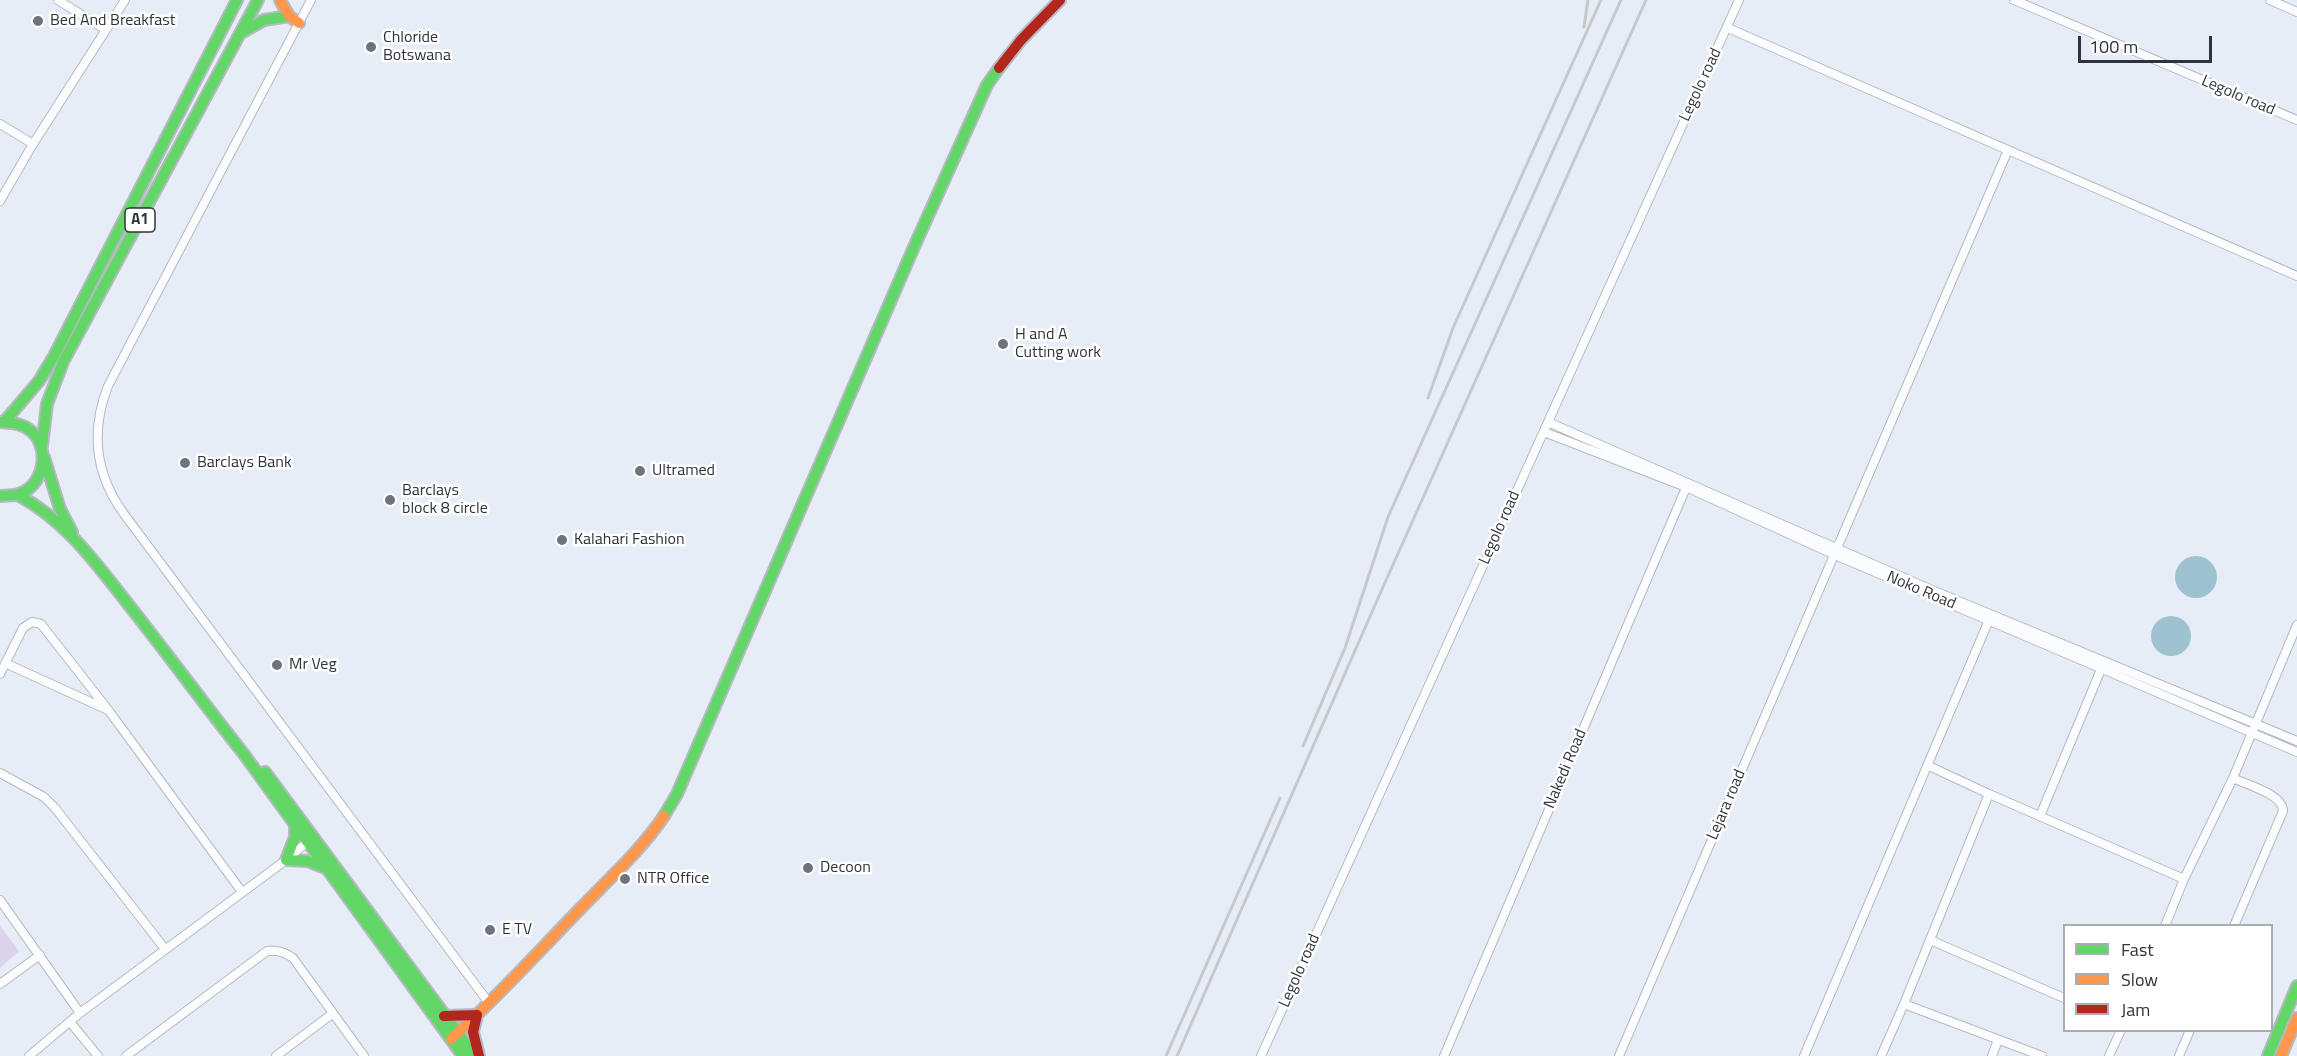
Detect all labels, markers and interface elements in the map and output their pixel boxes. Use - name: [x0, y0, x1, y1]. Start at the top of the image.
- place label: Bed And Breakfast: [50, 11, 175, 31]
- marker: Bed And Breakfast: [31, 14, 45, 28]
- scale bar: [2081, 24, 2214, 62]
- place label: Chloride Botswana: [383, 28, 451, 66]
- text: 100 m: [2089, 33, 2138, 60]
- marker: Chloride Botswana: [364, 40, 378, 54]
- street label: Legolo road: [1676, 45, 1726, 125]
- street label: Legolo road: [2198, 72, 2278, 120]
- road number: A1: [125, 208, 155, 232]
- place label: H and A Cutting work: [1015, 325, 1101, 363]
- marker: H and A Cutting work: [996, 337, 1010, 351]
- place label: Barclays Bank: [197, 453, 292, 473]
- marker: Barclays Bank: [178, 456, 192, 470]
- place label: Ultramed: [652, 461, 715, 481]
- marker: Ultramed: [633, 464, 647, 478]
- place label: Barclays block 8 circle: [402, 481, 488, 519]
- street label: Legolo road: [1475, 488, 1525, 568]
- marker: Barclays block 8 circle: [383, 493, 397, 507]
- place label: Kalahari Fashion: [574, 530, 684, 550]
- marker: Kalahari Fashion: [555, 533, 569, 547]
- street label: Noko Road: [1884, 568, 1958, 614]
- place label: Mr Veg: [289, 655, 337, 675]
- marker: Mr Veg: [270, 658, 284, 672]
- street label: Nakedi Road: [1541, 726, 1591, 812]
- street label: Lejara road: [1704, 767, 1750, 843]
- place label: Decoon: [820, 858, 871, 878]
- marker: Decoon: [801, 861, 815, 875]
- place label: NTR Office: [637, 869, 709, 889]
- marker: NTR Office: [618, 872, 632, 886]
- place label: E TV: [502, 920, 532, 940]
- marker: E TV: [483, 923, 497, 937]
- legend: [2063, 924, 2273, 1032]
- street label: Legolo road: [1275, 931, 1325, 1011]
- text: Fast: [2121, 936, 2154, 963]
- text: Slow: [2121, 966, 2158, 993]
- text: Jam: [2121, 996, 2150, 1023]

